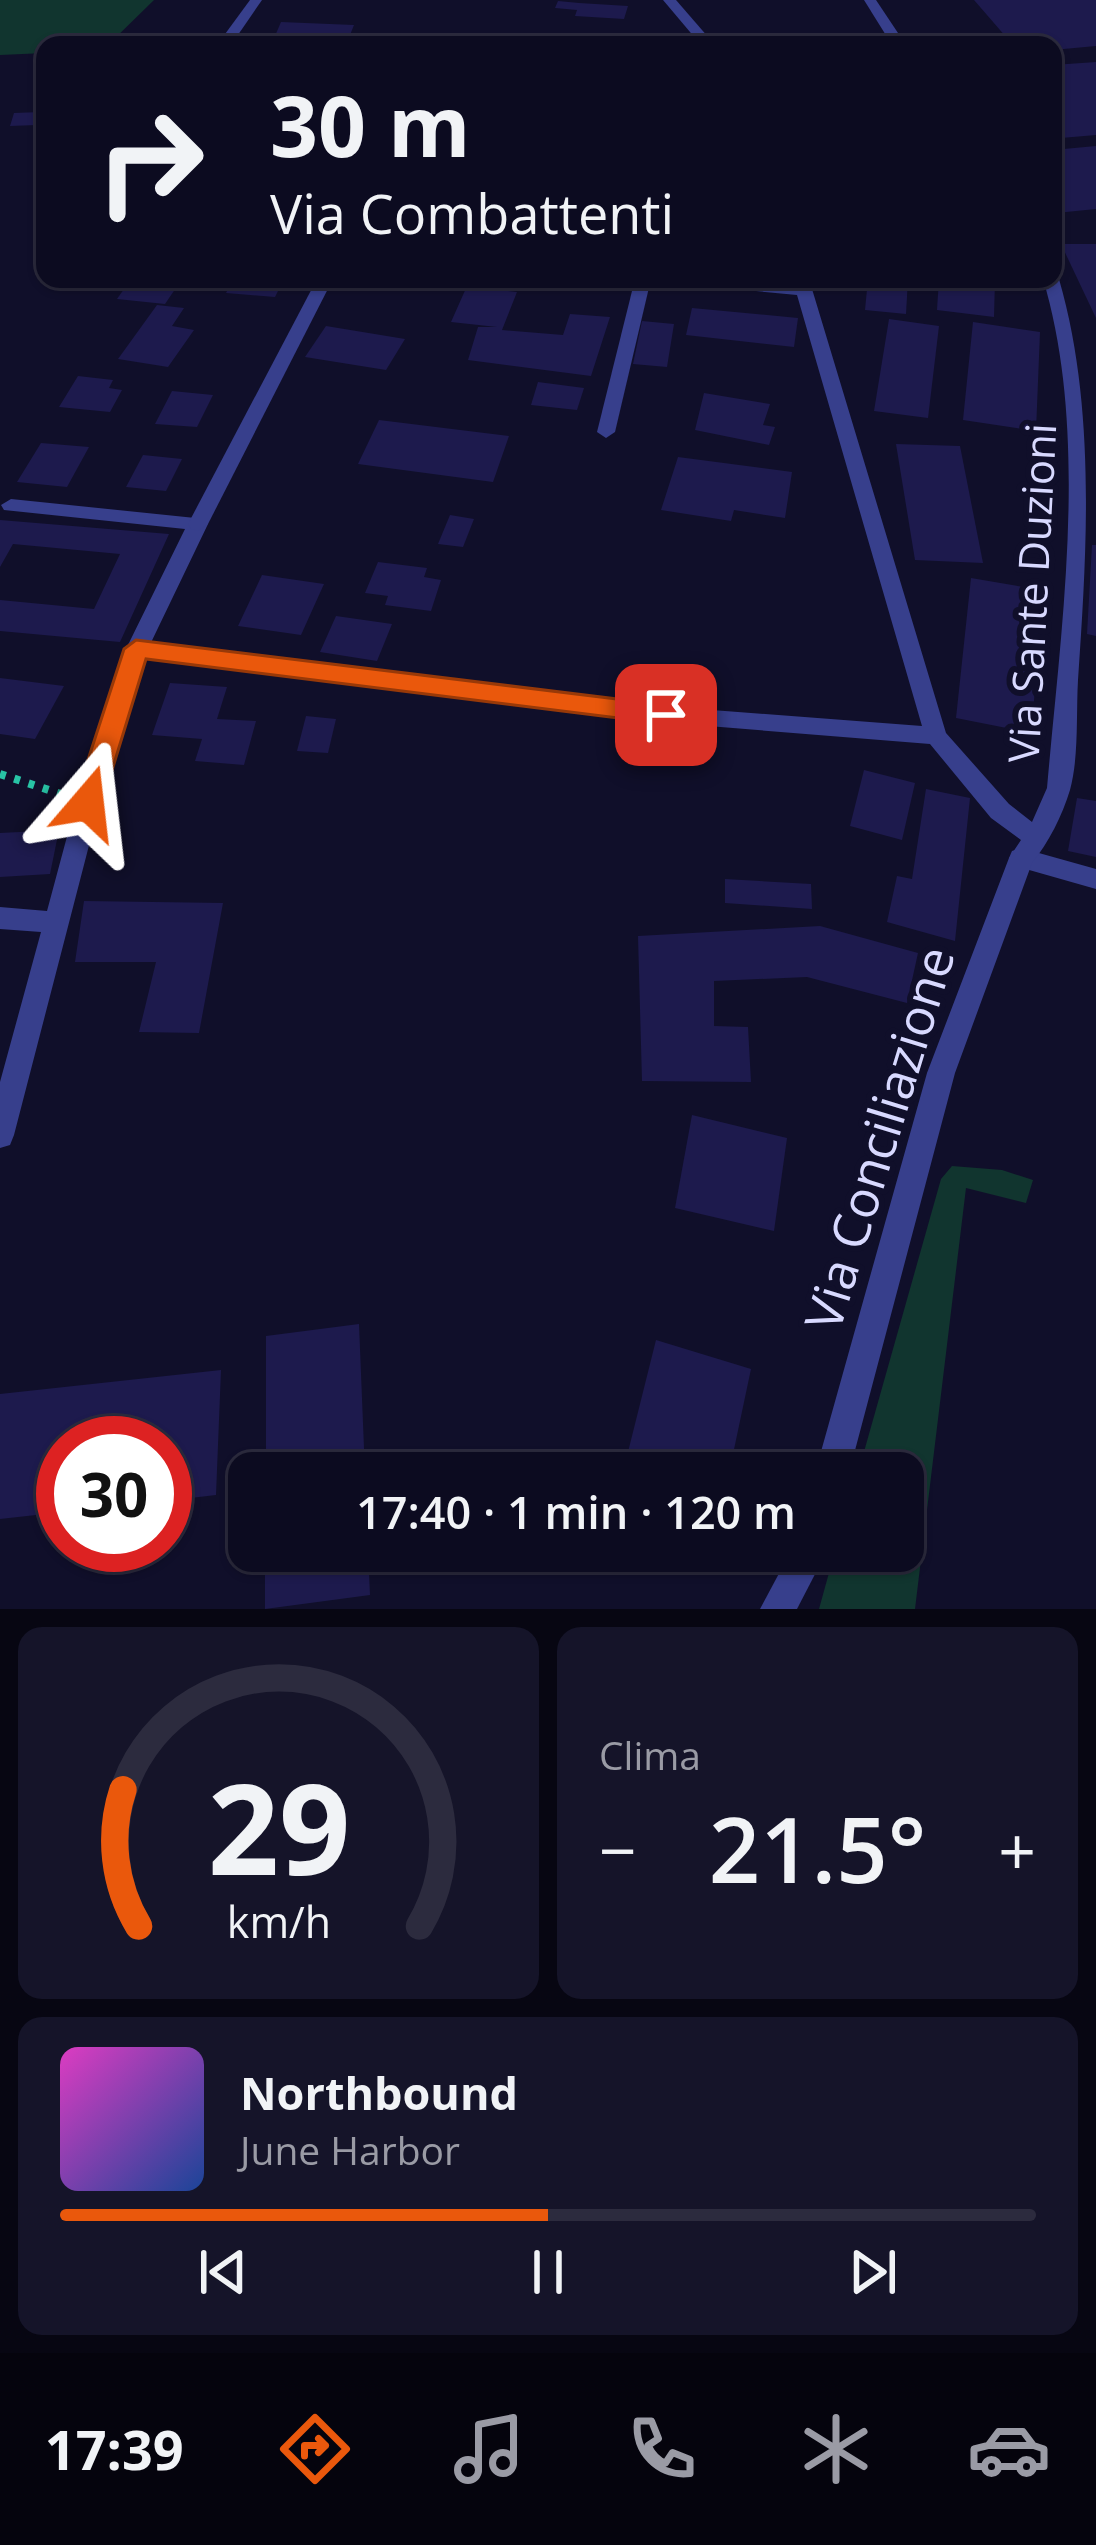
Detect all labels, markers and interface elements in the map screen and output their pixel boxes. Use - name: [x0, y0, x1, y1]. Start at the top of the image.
- text: 30 m: [270, 67, 470, 182]
- icon: right: [72, 84, 228, 240]
- text: Via Combattenti: [270, 176, 674, 250]
- street label: Via Sante Duzioni: [994, 422, 1068, 764]
- pin: [615, 664, 717, 766]
- icon: arrive: [633, 682, 699, 748]
- position arrow: [25, 740, 151, 866]
- street label: Via Conciliazione: [786, 938, 970, 1338]
- speed limit sign: 30: [36, 1416, 192, 1572]
- text: 17:40 · 1 min · 120 m: [356, 1481, 796, 1542]
- text: Clima: [599, 1728, 701, 1781]
- text: 29: [207, 1742, 350, 1912]
- text: 21.5°: [709, 1787, 926, 1909]
- text: −: [599, 1804, 637, 1894]
- text: +: [998, 1804, 1036, 1894]
- text: km/h: [226, 1892, 331, 1951]
- text: Northbound: [240, 2062, 518, 2123]
- text: June Harbor: [240, 2123, 460, 2176]
- icon: previous: [190, 2239, 256, 2305]
- icon: pause: [515, 2239, 581, 2305]
- icon: next: [840, 2239, 906, 2305]
- icon: directions: [273, 2407, 357, 2491]
- icon: music: [447, 2407, 531, 2491]
- icon: phone: [620, 2407, 704, 2491]
- icon: climate: [794, 2407, 878, 2491]
- icon: car: [967, 2407, 1051, 2491]
- text: 17:39: [45, 2412, 184, 2486]

